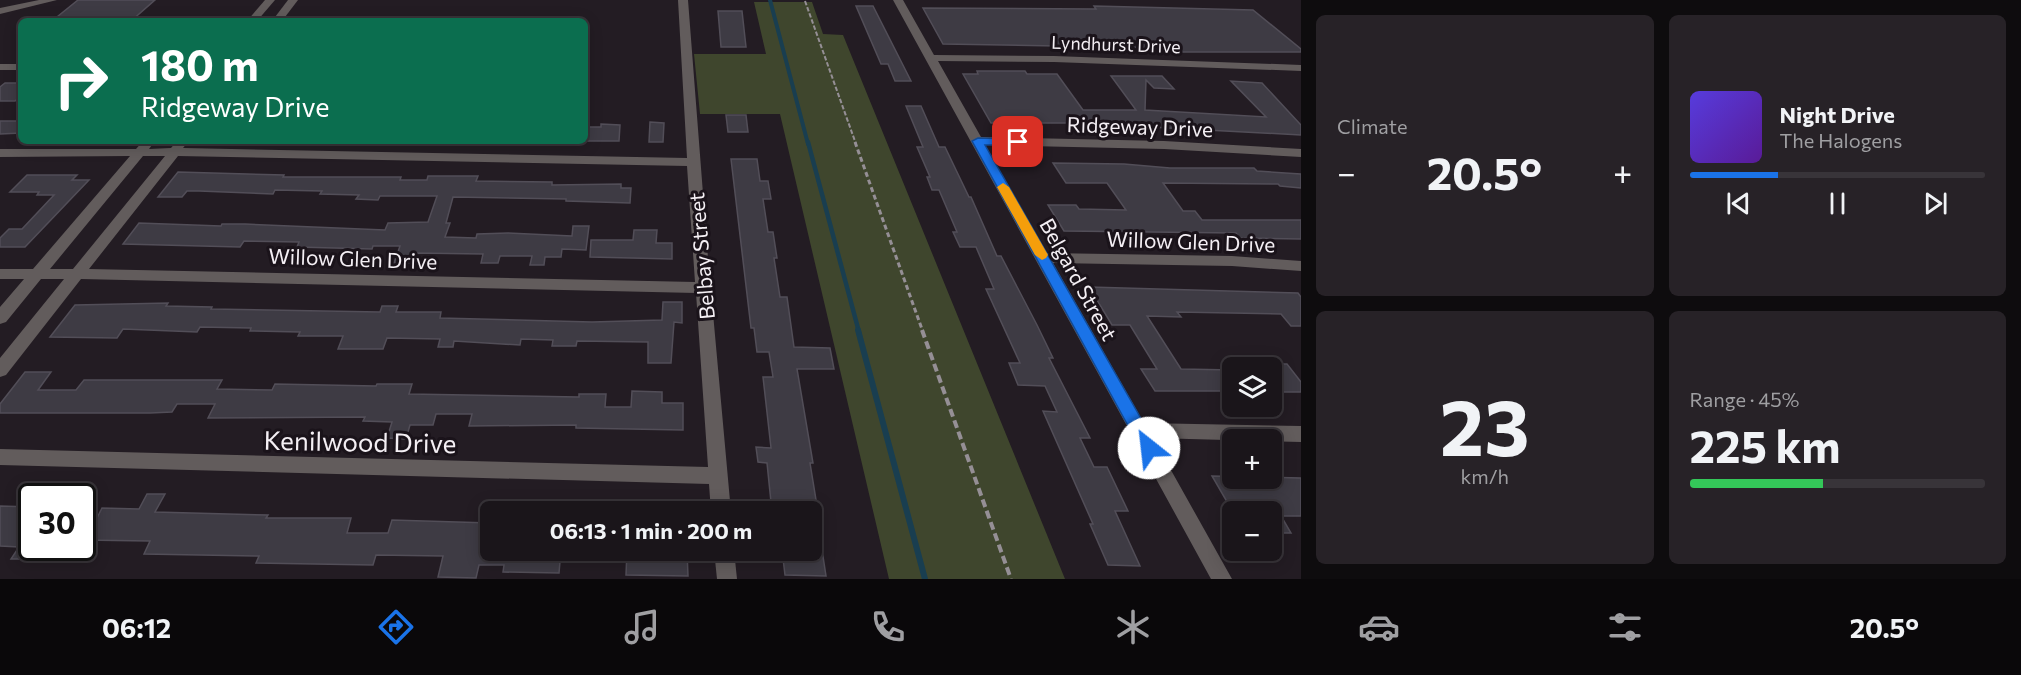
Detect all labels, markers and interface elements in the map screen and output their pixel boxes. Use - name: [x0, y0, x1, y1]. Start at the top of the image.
- street label: Lyndhurst Drive: [1051, 31, 1181, 57]
- text: 180 m: [141, 38, 259, 90]
- icon: right: [42, 42, 120, 120]
- text: Ridgeway Drive: [141, 90, 329, 123]
- text: Night Drive: [1780, 101, 1895, 128]
- street label: Ridgeway Drive: [1066, 111, 1214, 141]
- text: Climate: [1337, 114, 1407, 138]
- pin: [992, 116, 1043, 167]
- icon: arrive: [1001, 125, 1034, 158]
- text: The Halogens: [1780, 128, 1902, 152]
- text: 20.5°: [1427, 144, 1542, 199]
- text: −: [1337, 151, 1356, 192]
- text: +: [1613, 151, 1632, 192]
- icon: previous: [1722, 187, 1755, 220]
- icon: pause: [1821, 187, 1854, 220]
- icon: next: [1919, 187, 1952, 220]
- street label: Belbay Street: [683, 191, 719, 321]
- street label: Belgard Street: [1035, 214, 1123, 344]
- street label: Willow Glen Drive: [1106, 226, 1276, 256]
- street label: Willow Glen Drive: [268, 243, 438, 273]
- map controls: [1222, 357, 1282, 561]
- button: layers: [1222, 357, 1282, 417]
- text: 23: [1440, 377, 1530, 472]
- text: Range · 45%: [1690, 387, 1799, 411]
- position arrow: [1117, 416, 1181, 480]
- text: 225 km: [1690, 417, 1841, 472]
- street label: Kenilwood Drive: [263, 424, 457, 458]
- button: +: [1222, 429, 1282, 489]
- text: km/h: [1460, 464, 1509, 488]
- speed limit sign: 30: [18, 483, 96, 561]
- button: −: [1222, 501, 1282, 561]
- text: 06:13 · 1 min · 200 m: [550, 517, 752, 544]
- icon: directions: [375, 606, 417, 648]
- icon: music: [621, 606, 663, 648]
- icon: phone: [867, 606, 909, 648]
- icon: climate: [1112, 606, 1154, 648]
- icon: car: [1358, 606, 1400, 648]
- icon: filters: [1604, 606, 1646, 648]
- text: 06:12: [102, 611, 171, 644]
- text: 20.5°: [1850, 611, 1919, 644]

